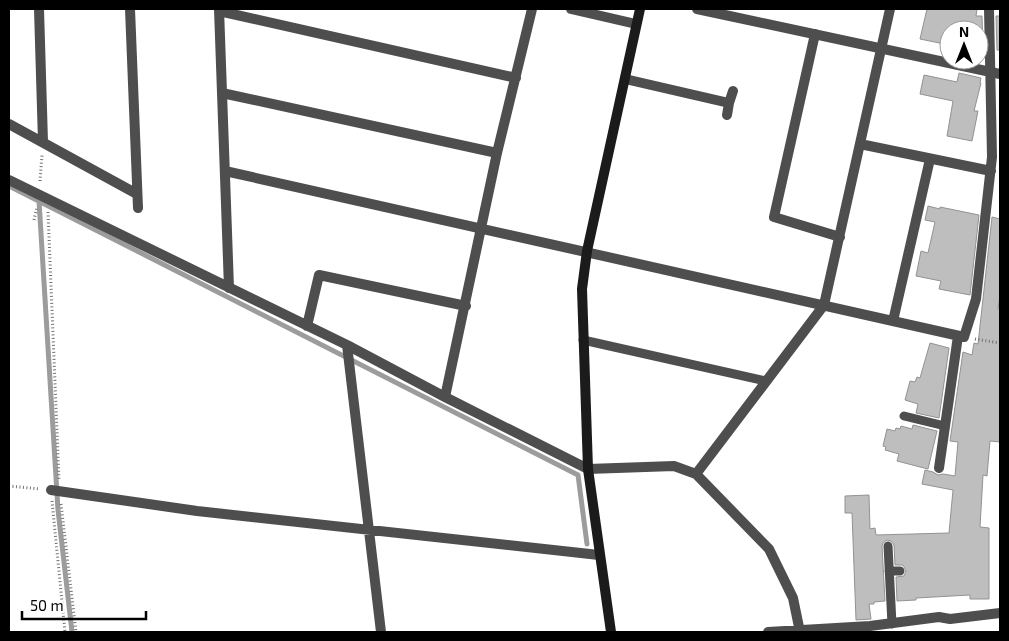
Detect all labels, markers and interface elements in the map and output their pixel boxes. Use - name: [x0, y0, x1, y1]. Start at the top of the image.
- north arrow: [939, 20, 989, 70]
- text: N: [959, 23, 969, 40]
- scale bar: [22, 588, 146, 620]
- text: 50 m: [30, 596, 64, 614]

